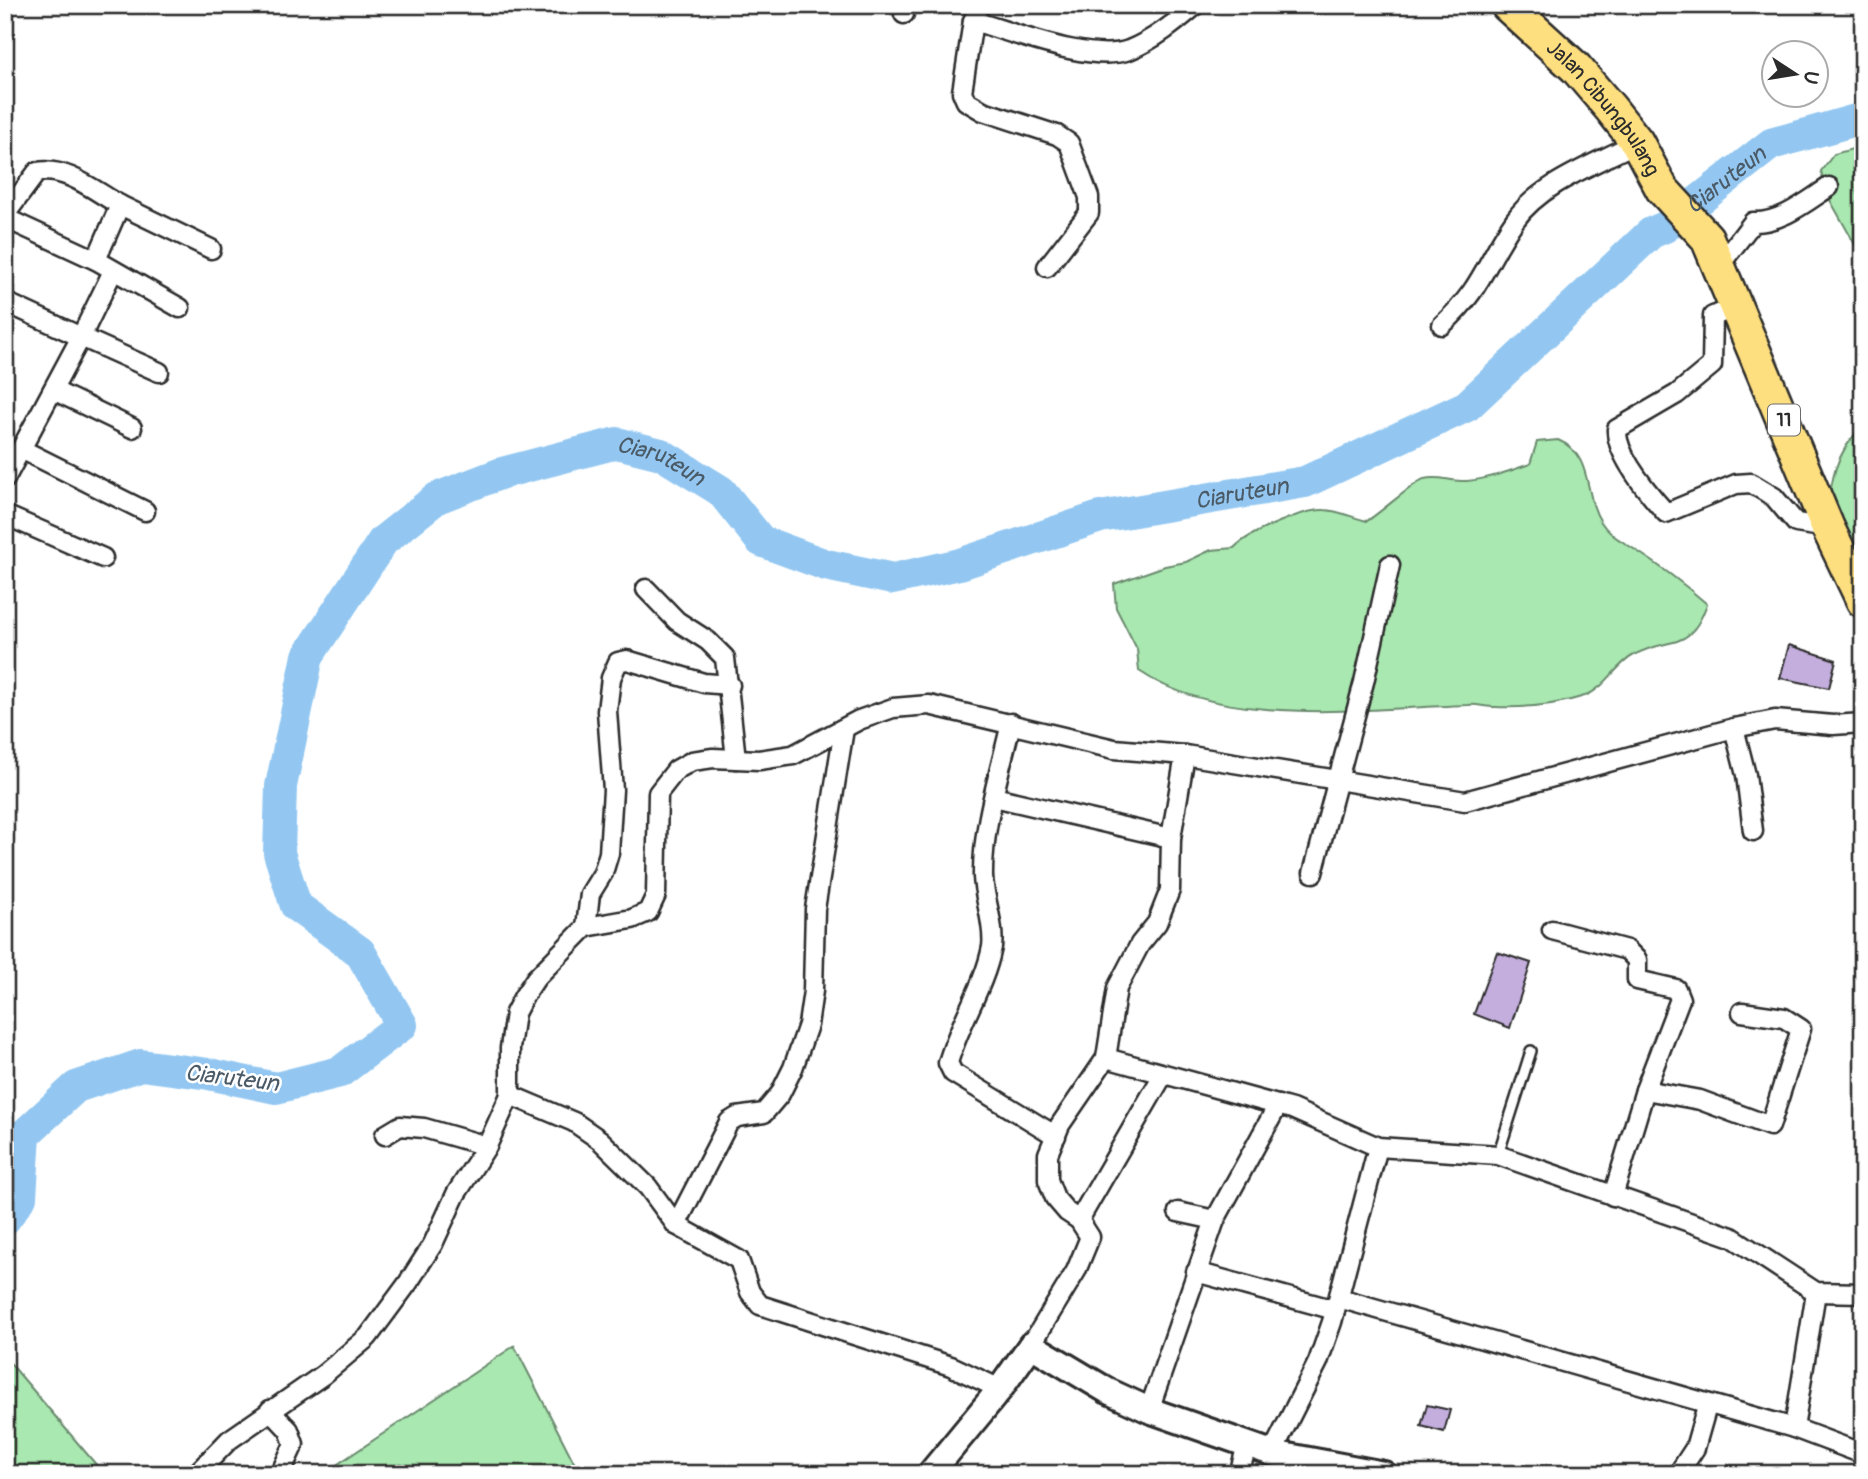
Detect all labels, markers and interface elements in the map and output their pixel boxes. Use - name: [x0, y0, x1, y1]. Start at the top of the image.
- street label: Jalan Cibungbulang: [1541, 34, 1666, 181]
- north arrow: [1759, 38, 1829, 108]
- text: U: [1798, 69, 1824, 86]
- water label: Ciaruteun: [1680, 139, 1772, 220]
- road number: 11: [1768, 404, 1800, 436]
- water label: Ciaruteun: [614, 429, 711, 493]
- water label: Ciaruteun: [1193, 470, 1291, 515]
- water label: Ciaruteun: [184, 1058, 281, 1098]

